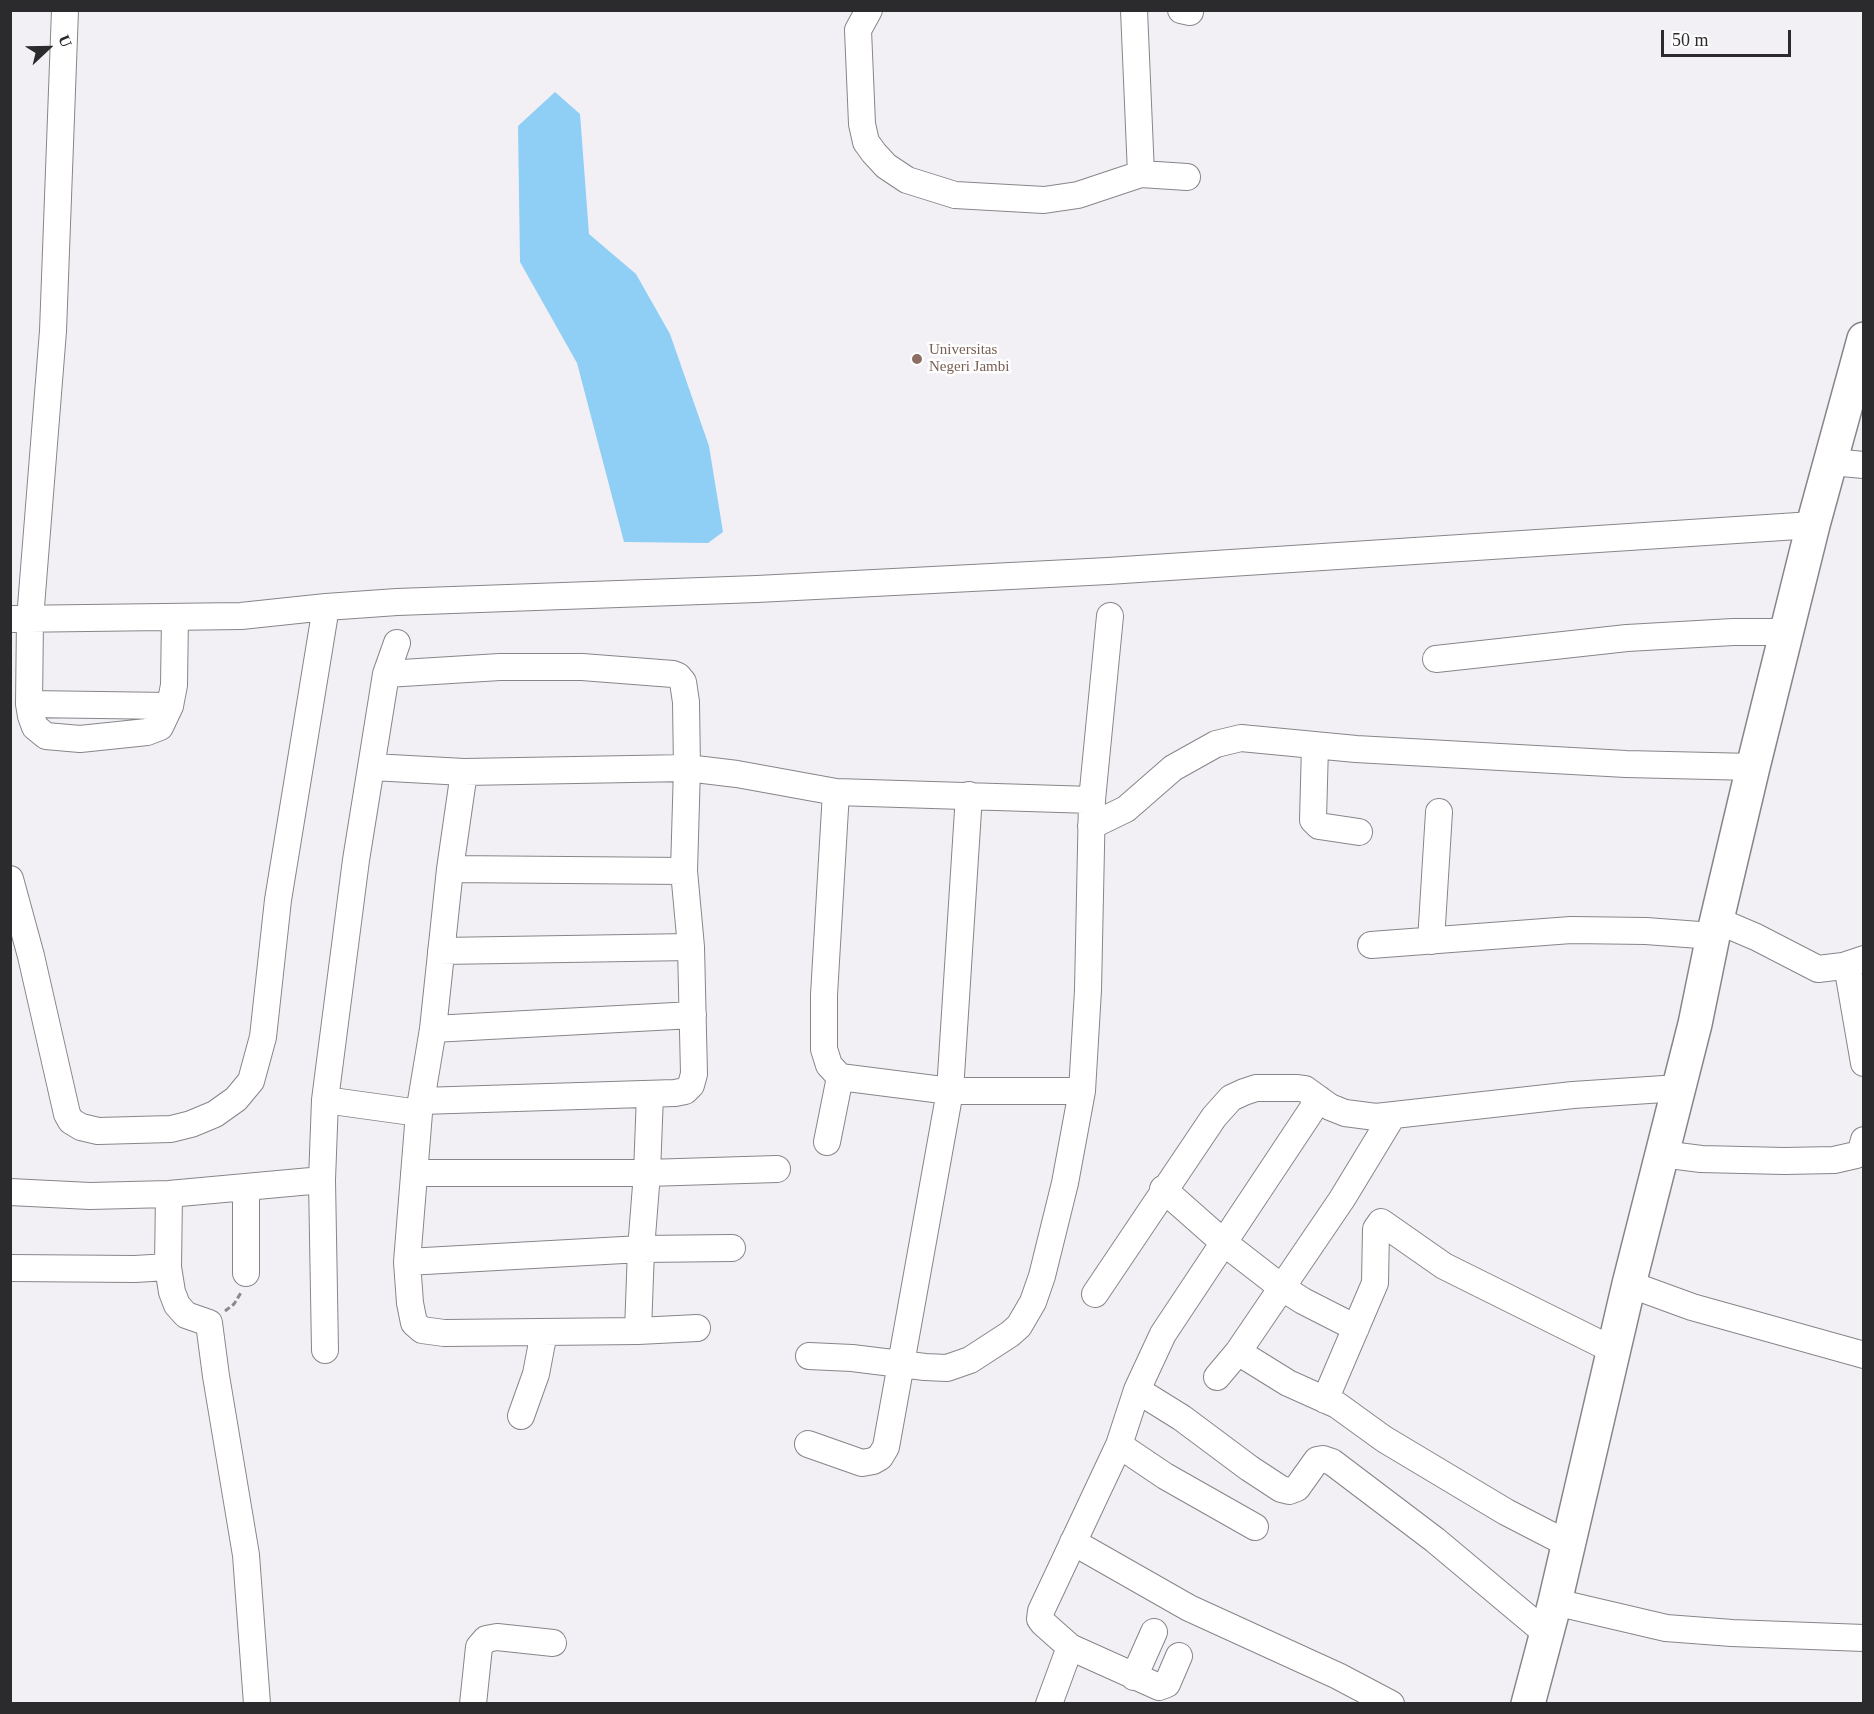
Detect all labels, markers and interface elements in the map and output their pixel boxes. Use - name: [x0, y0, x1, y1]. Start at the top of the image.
- north arrow: [18, 18, 78, 78]
- scale bar: [1664, 18, 1794, 56]
- text: 50 m: [1672, 30, 1709, 50]
- text: U: [55, 33, 75, 50]
- place label: Universitas Negeri Jambi: [929, 341, 1009, 376]
- marker: Universitas Negeri Jambi: [910, 352, 924, 366]

